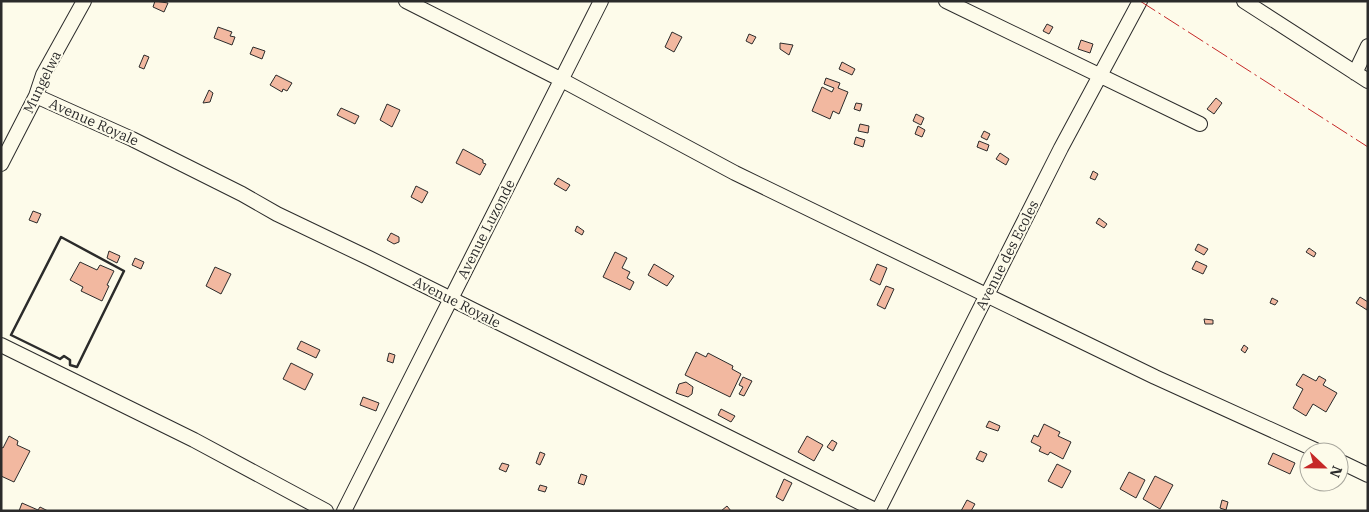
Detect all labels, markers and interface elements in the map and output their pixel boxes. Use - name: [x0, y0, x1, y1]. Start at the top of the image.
- street label: Mungelwa: [19, 47, 65, 116]
- street label: Avenue Royale: [46, 94, 142, 150]
- street label: Avenue Luzonde: [453, 176, 519, 282]
- street label: Avenue des Ecoles: [972, 197, 1043, 313]
- street label: Avenue Royale: [410, 272, 504, 332]
- north arrow: [1299, 442, 1349, 492]
- text: N: [1326, 463, 1346, 480]

